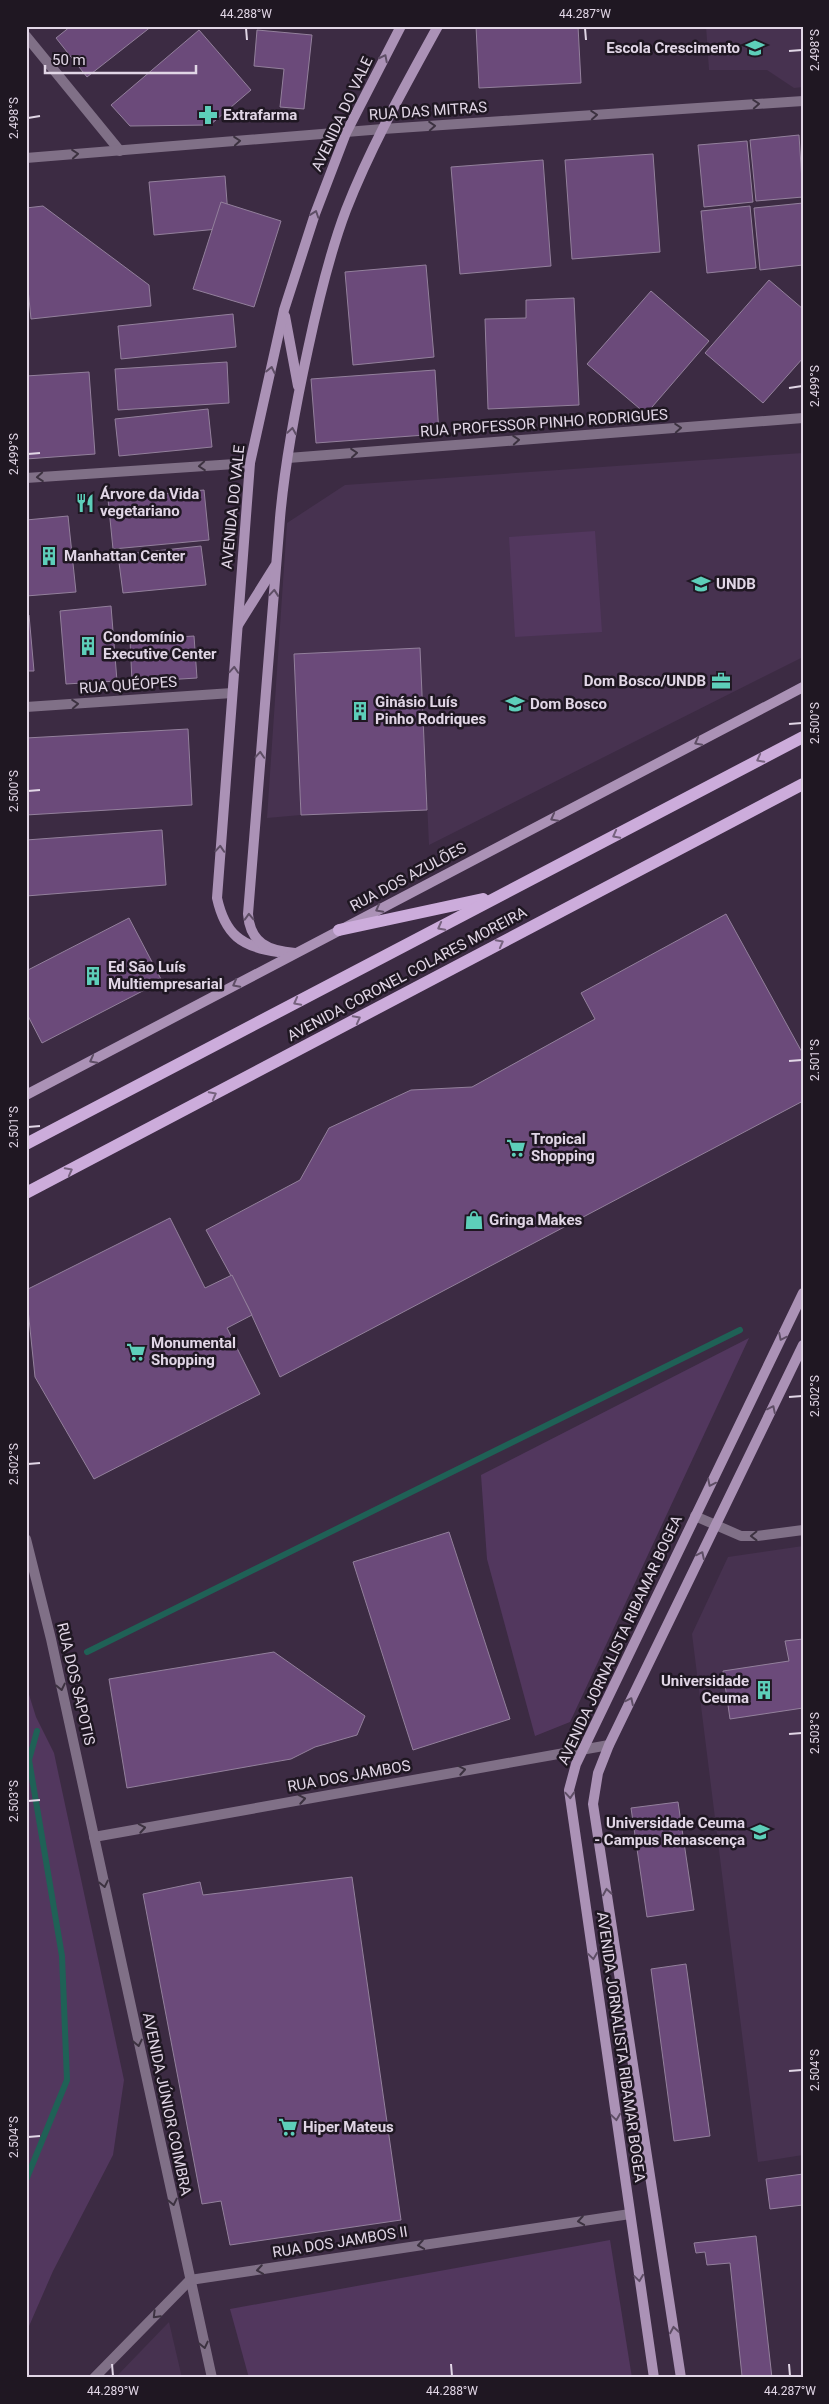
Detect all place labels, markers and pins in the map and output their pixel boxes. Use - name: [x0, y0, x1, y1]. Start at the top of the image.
- school or university icon: Escola Crescimento: [744, 37, 766, 59]
- place label: Escola Crescimento: [606, 39, 740, 57]
- pharmacy icon: Extrafarma: [197, 104, 219, 126]
- place label: Extrafarma: [223, 106, 297, 124]
- place label: Árvore da Vida vegetariano: [100, 485, 199, 520]
- restaurant icon: Árvore da Vida vegetariano: [74, 492, 96, 514]
- building icon: Manhattan Center: [38, 545, 60, 567]
- place label: Manhattan Center: [64, 547, 186, 565]
- school or university icon: UNDB: [690, 573, 712, 595]
- place label: UNDB: [716, 575, 756, 593]
- place label: Condomínio Executive Center: [103, 628, 217, 663]
- building icon: Condomínio Executive Center: [77, 635, 99, 657]
- office icon: Dom Bosco/UNDB: [710, 670, 732, 692]
- place label: Dom Bosco/UNDB: [584, 672, 706, 690]
- place label: Ginásio Luís Pinho Rodriques: [375, 693, 487, 728]
- school or university icon: Dom Bosco: [504, 693, 526, 715]
- place label: Dom Bosco: [530, 695, 607, 713]
- building icon: Ginásio Luís Pinho Rodriques: [349, 700, 371, 722]
- place label: Ed São Luís Multiempresarial: [108, 958, 223, 993]
- building icon: Ed São Luís Multiempresarial: [82, 965, 104, 987]
- place label: Tropical Shopping: [531, 1130, 595, 1165]
- supermarket icon: Tropical Shopping: [505, 1137, 527, 1159]
- shop icon: Gringa Makes: [463, 1209, 485, 1231]
- place label: Gringa Makes: [489, 1211, 583, 1229]
- place label: Monumental Shopping: [151, 1334, 236, 1369]
- supermarket icon: Monumental Shopping: [125, 1341, 147, 1363]
- place label: Universidade Ceuma: [661, 1672, 749, 1707]
- building icon: Universidade Ceuma: [753, 1679, 775, 1701]
- place label: Universidade Ceuma - Campus Renascença: [594, 1814, 745, 1849]
- school or university icon: Universidade Ceuma - Campus Renascença: [749, 1821, 771, 1843]
- supermarket icon: Hiper Mateus: [277, 2116, 299, 2138]
- place label: Hiper Mateus: [303, 2118, 394, 2136]

